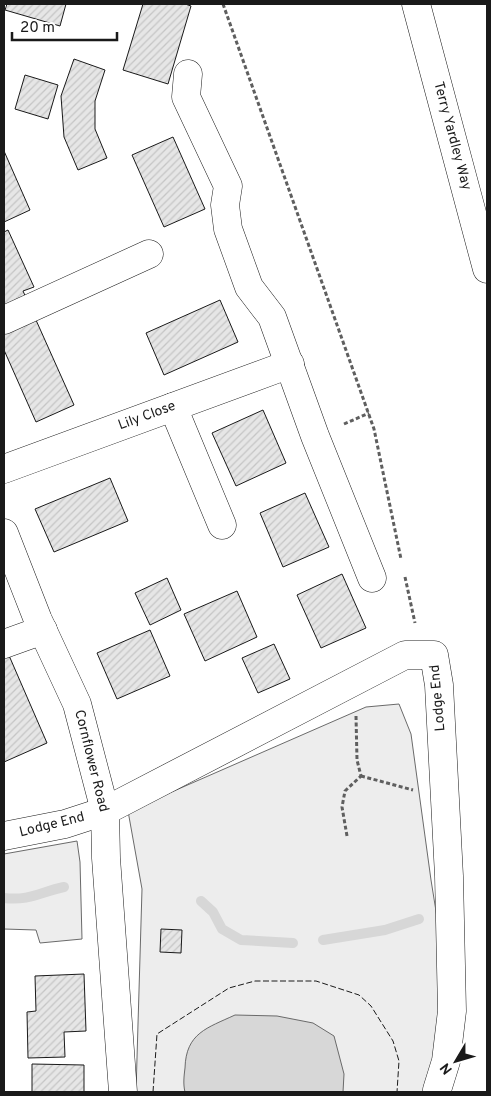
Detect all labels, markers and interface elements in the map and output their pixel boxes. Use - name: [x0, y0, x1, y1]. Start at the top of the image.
- scale bar: [12, 10, 118, 42]
- text: 20 m: [20, 19, 55, 38]
- street label: Terry Yardley Way: [429, 80, 475, 192]
- street label: Lily Close: [116, 398, 178, 434]
- street label: Lodge End: [427, 664, 449, 732]
- street label: Cornflower Road: [70, 708, 112, 814]
- street label: Lodge End: [18, 809, 86, 841]
- north arrow: [431, 1036, 481, 1086]
- text: N: [437, 1059, 457, 1077]

